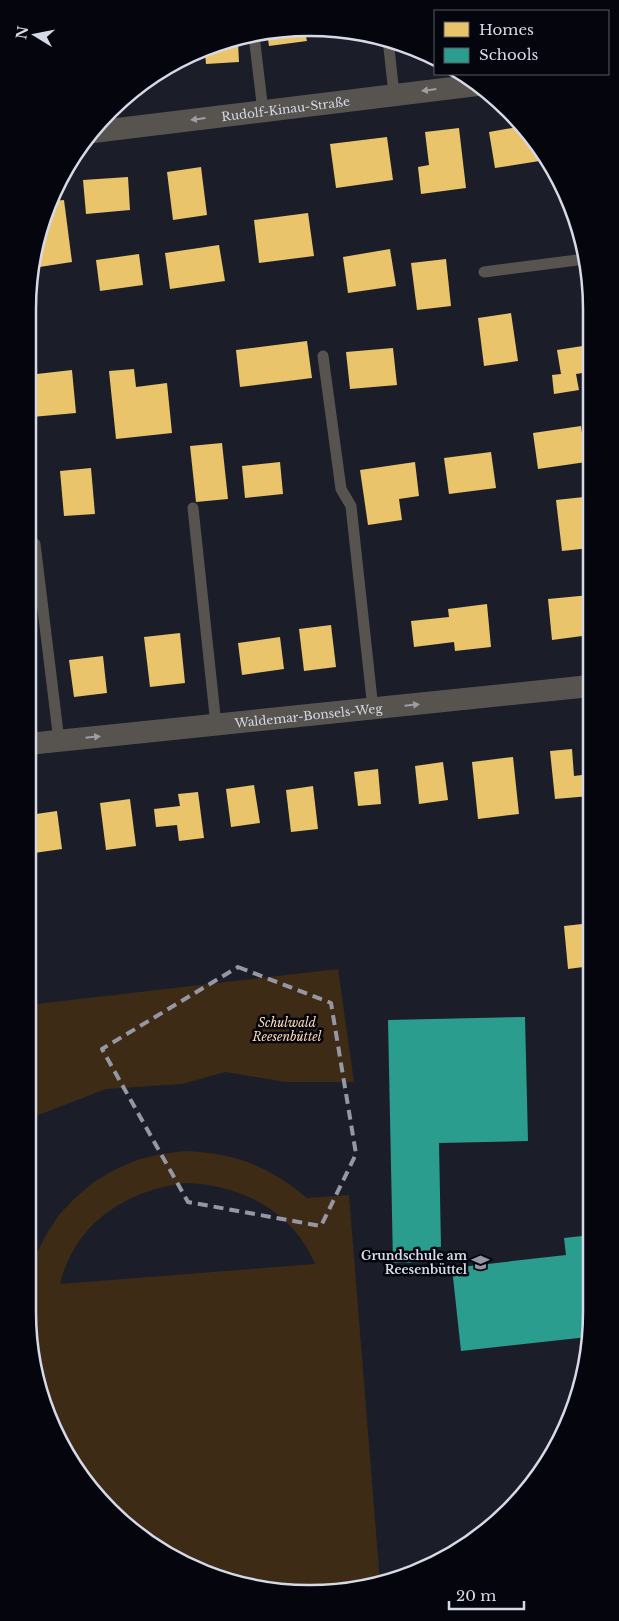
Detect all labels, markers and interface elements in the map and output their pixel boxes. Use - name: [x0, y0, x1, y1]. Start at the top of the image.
- north arrow: [10, 10, 60, 60]
- legend: [434, 10, 609, 75]
- text: Homes: [479, 20, 534, 39]
- text: N: [12, 25, 32, 41]
- text: Schools: [479, 45, 539, 64]
- one-way arrow: [420, 86, 436, 94]
- street label: Rudolf-Kinau-Straße: [221, 93, 351, 124]
- one-way arrow: [190, 115, 206, 123]
- street label: Waldemar-Bonsels-Weg: [233, 700, 384, 730]
- one-way arrow: [404, 701, 420, 709]
- one-way arrow: [86, 733, 102, 741]
- park label: Schulwald Reesenbüttel: [251, 1015, 322, 1044]
- place label: Grundschule am Reesenbüttel: [361, 1248, 468, 1277]
- school or university icon: Grundschule am Reesenbüttel: [471, 1252, 491, 1272]
- scale bar: [449, 1578, 524, 1610]
- text: 20 m: [456, 1586, 496, 1605]

